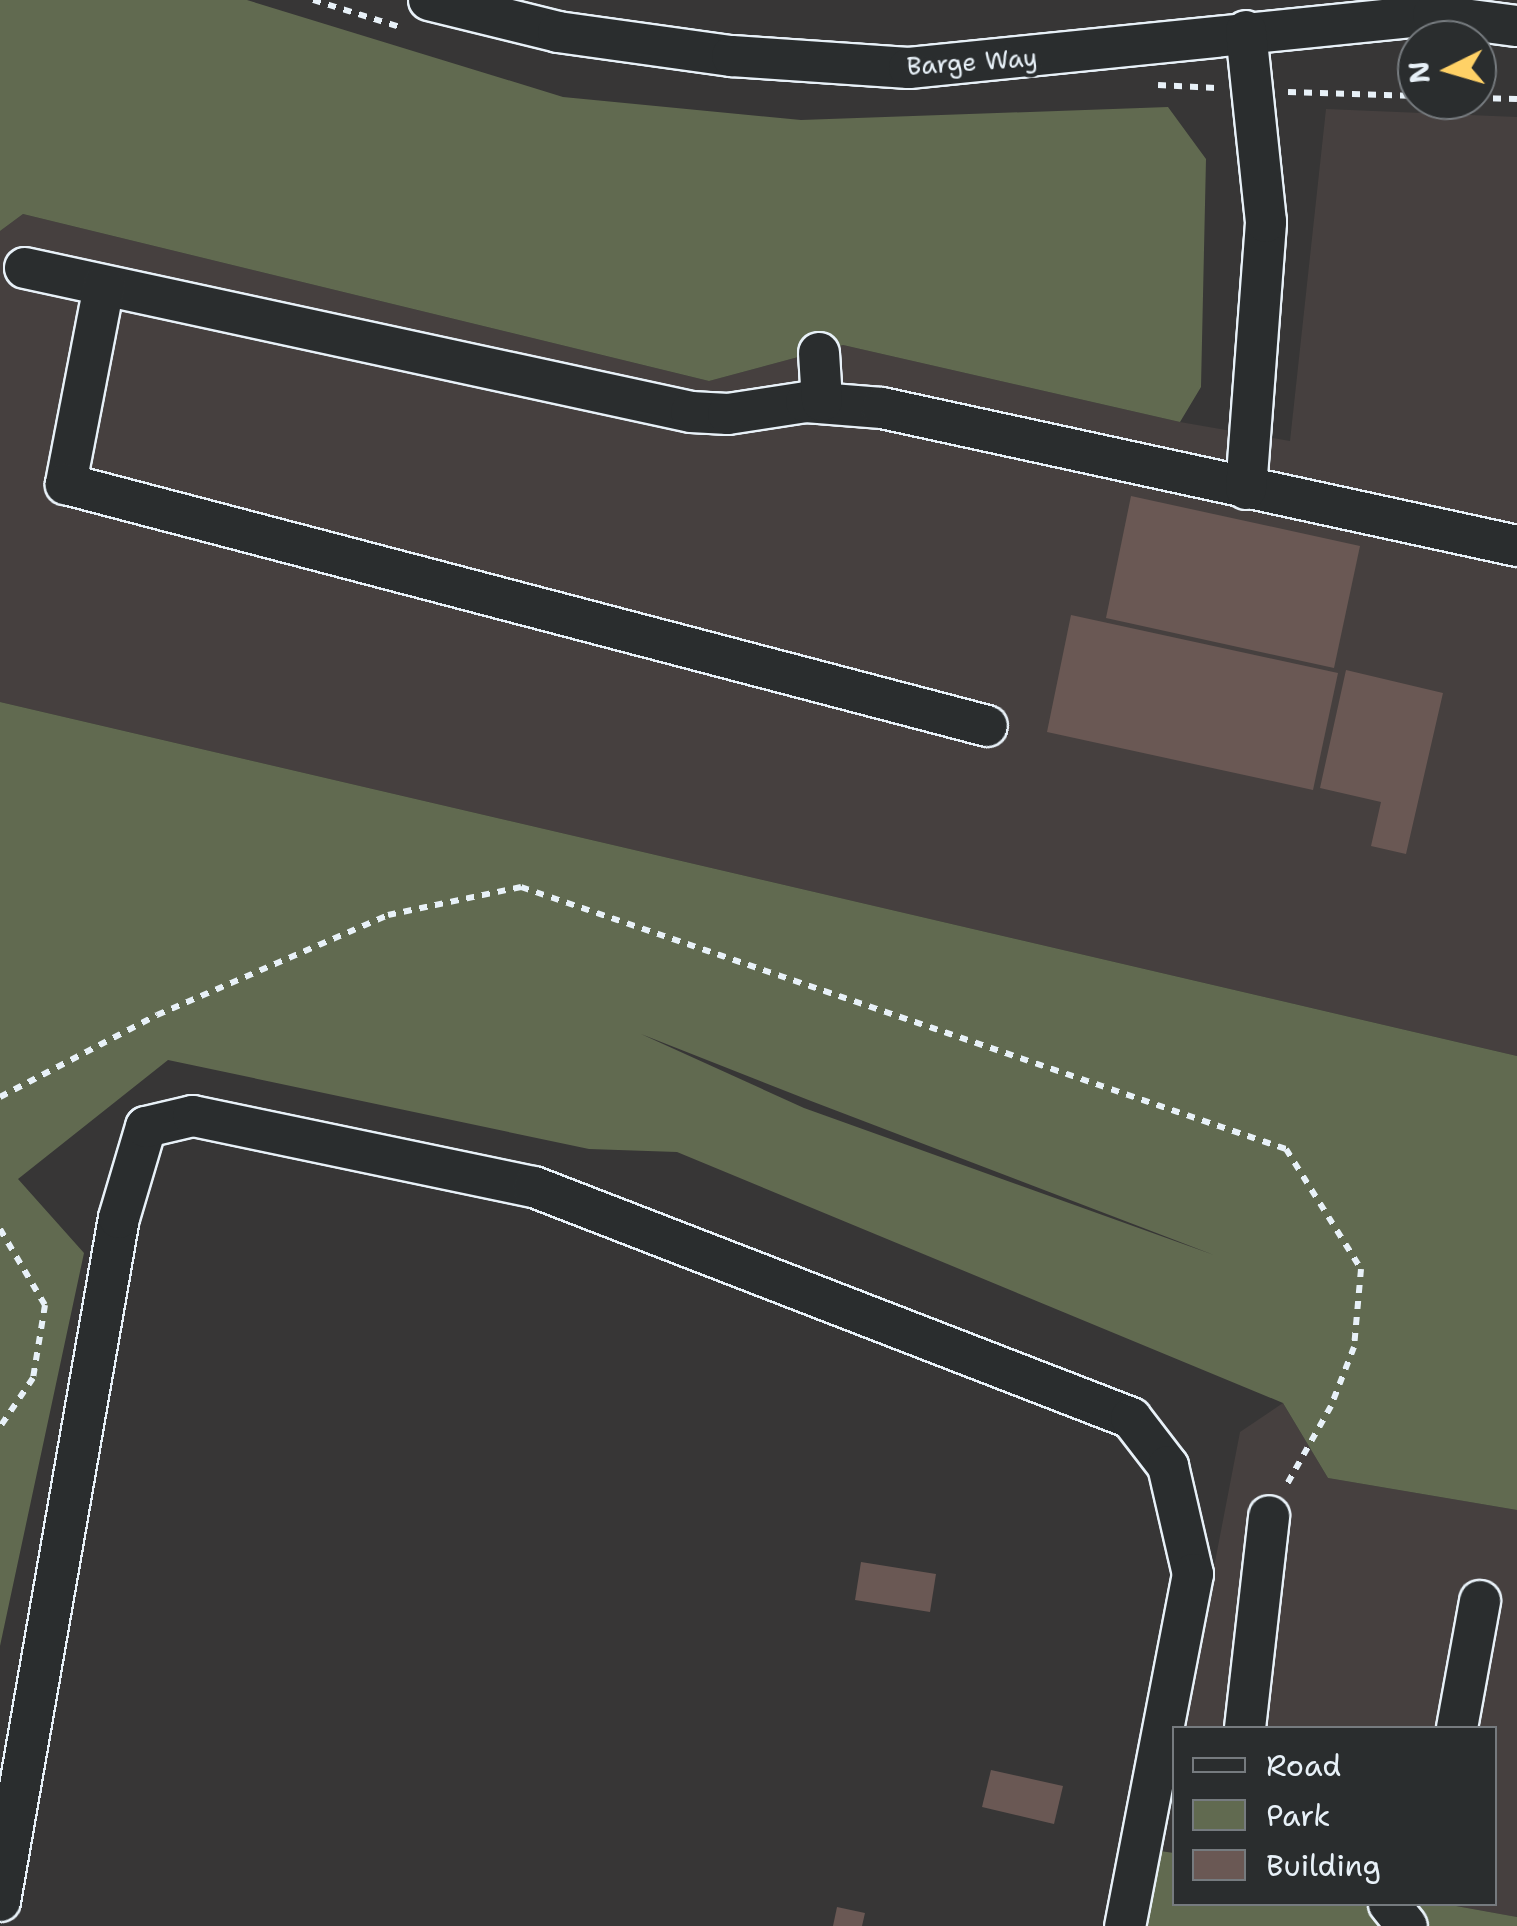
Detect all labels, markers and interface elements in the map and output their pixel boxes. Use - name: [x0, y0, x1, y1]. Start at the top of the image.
- north arrow: [1397, 20, 1497, 120]
- street label: Barge Way: [906, 42, 1038, 82]
- text: N: [1399, 60, 1439, 85]
- legend: [1172, 1726, 1497, 1906]
- text: Road: [1266, 1745, 1341, 1786]
- text: Park: [1266, 1795, 1330, 1836]
- text: Building: [1266, 1845, 1381, 1886]

